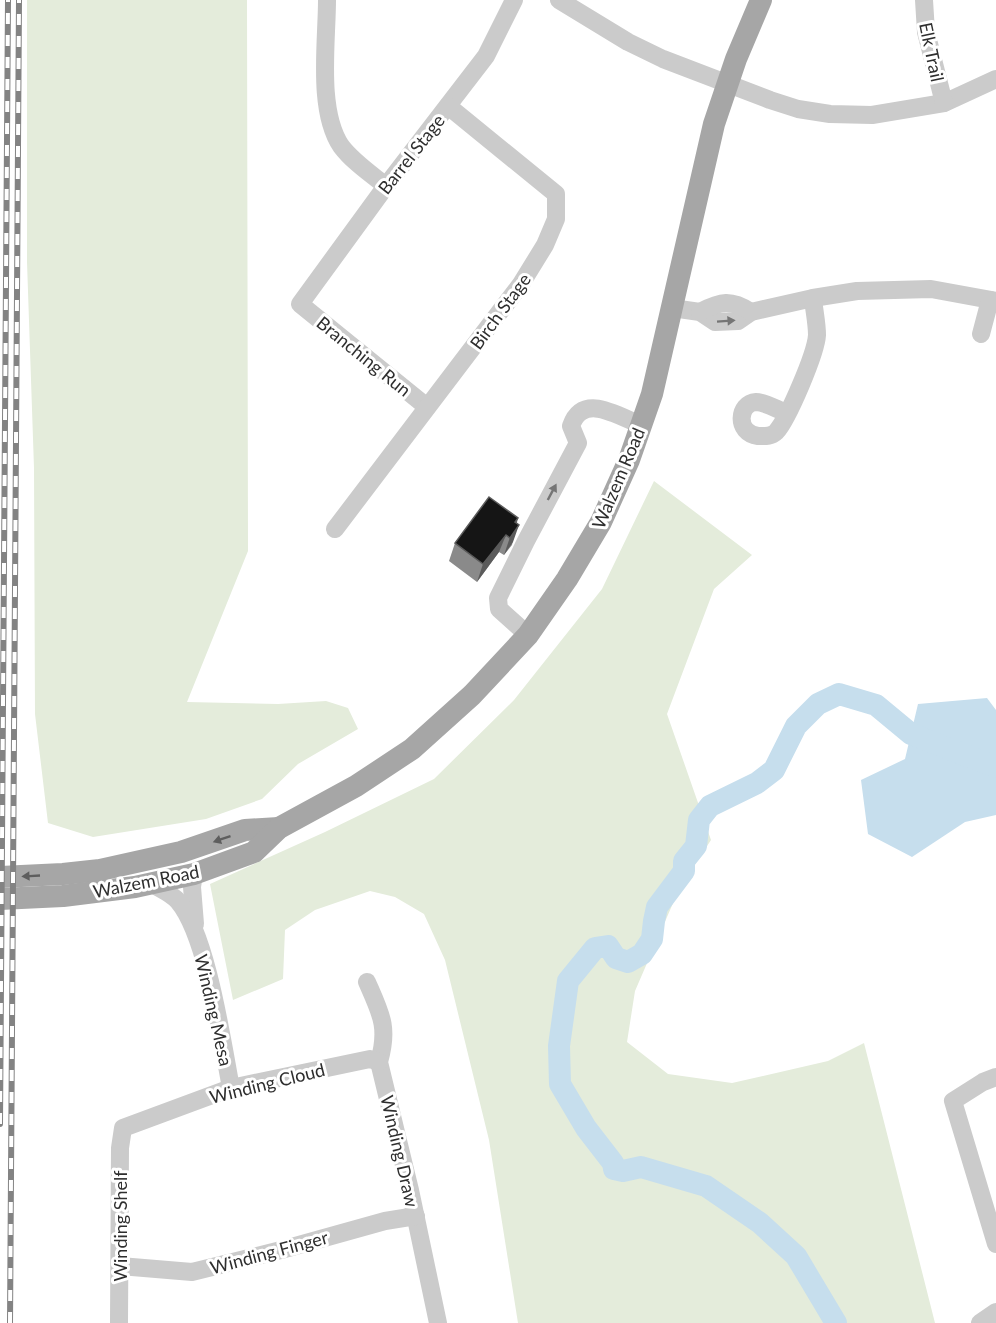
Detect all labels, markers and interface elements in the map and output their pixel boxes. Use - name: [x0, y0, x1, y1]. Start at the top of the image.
- street label: Elk Trail: [915, 20, 949, 84]
- street label: Barrel Stage: [373, 110, 449, 198]
- street label: Birch Stage: [465, 269, 535, 353]
- street label: Branching Run: [312, 311, 416, 401]
- one-way arrow: [716, 317, 735, 326]
- street label: Walzem Road: [587, 424, 649, 532]
- one-way arrow: [547, 483, 557, 500]
- one-way arrow: [213, 834, 231, 844]
- street label: Walzem Road: [91, 860, 201, 902]
- one-way arrow: [22, 872, 41, 881]
- street label: Winding Mesa: [190, 952, 238, 1068]
- street label: Winding Cloud: [207, 1058, 327, 1108]
- street label: Winding Draw: [376, 1093, 424, 1209]
- street label: Winding Shelf: [109, 1170, 131, 1282]
- street label: Winding Finger: [208, 1226, 331, 1278]

